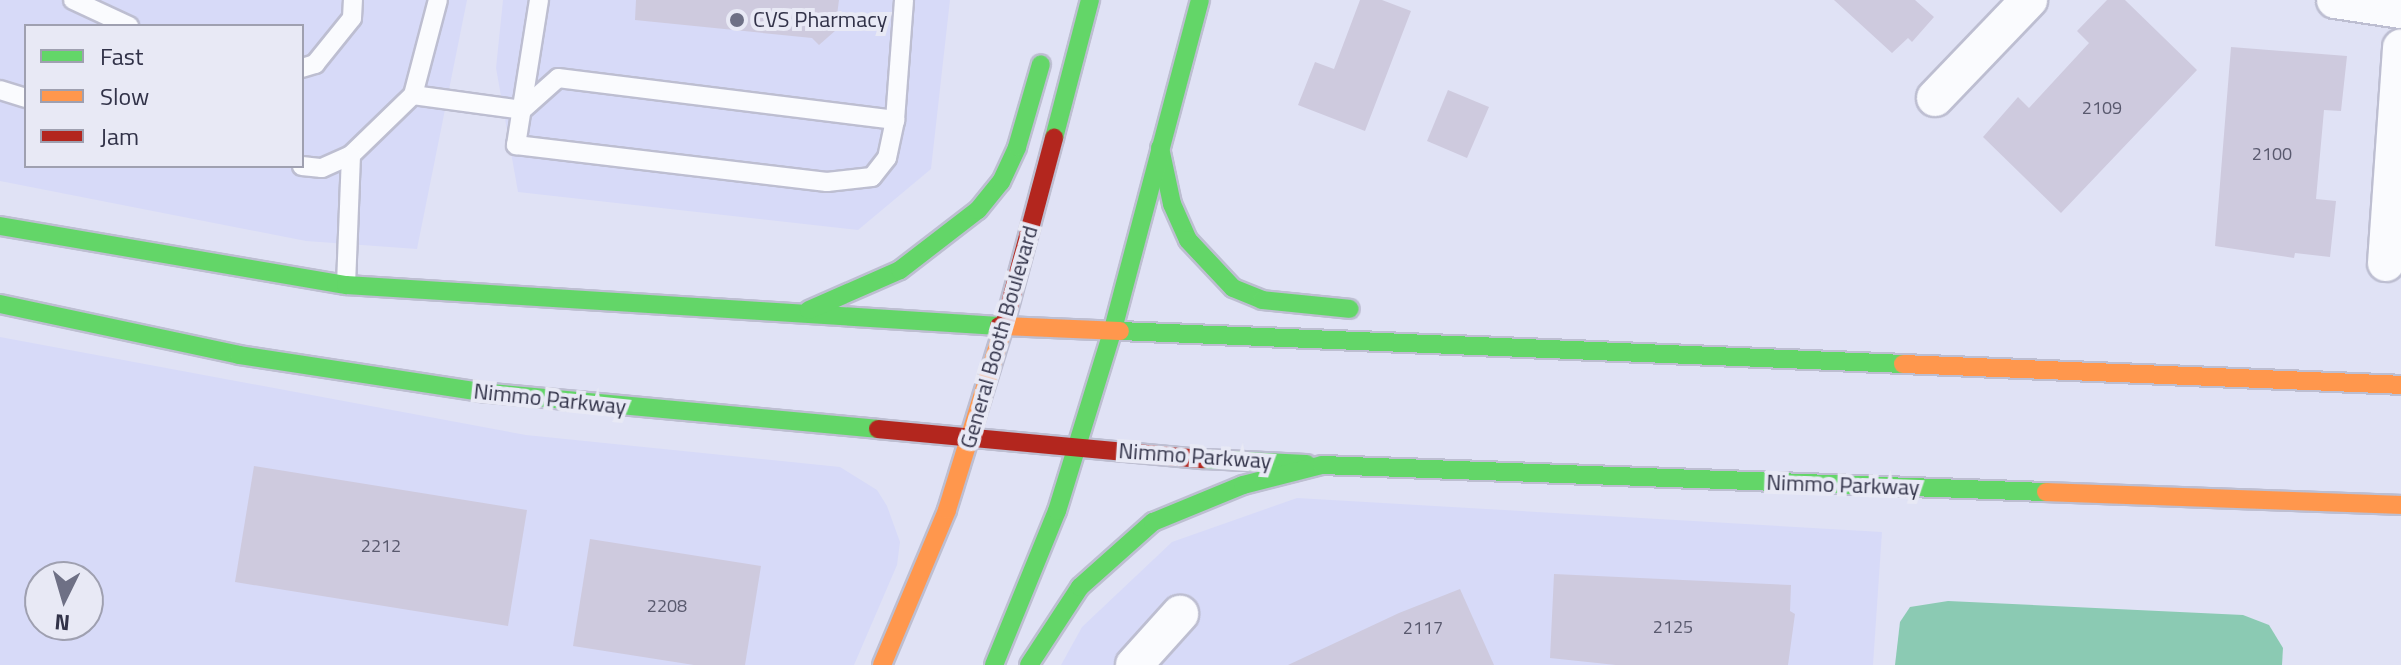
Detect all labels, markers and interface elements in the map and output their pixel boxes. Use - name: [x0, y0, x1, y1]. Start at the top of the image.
- place label: CVS Pharmacy: [753, 7, 887, 33]
- marker: CVS Pharmacy: [728, 11, 746, 29]
- legend: [24, 24, 304, 168]
- text: Fast: [100, 38, 143, 74]
- text: Slow: [100, 78, 149, 114]
- house number: 2109: [2082, 97, 2122, 119]
- text: Jam: [100, 118, 139, 154]
- house number: 2100: [2252, 143, 2292, 165]
- street label: General Booth Boulevard: [955, 223, 1043, 451]
- street label: Nimmo Parkway: [472, 378, 628, 420]
- street label: Nimmo Parkway: [1118, 437, 1272, 475]
- street label: Nimmo Parkway: [1766, 469, 1920, 501]
- house number: 2212: [361, 535, 401, 557]
- north arrow: [24, 561, 104, 641]
- house number: 2208: [647, 595, 687, 617]
- text: N: [53, 605, 71, 641]
- house number: 2125: [1653, 616, 1693, 638]
- house number: 2117: [1403, 617, 1443, 639]

